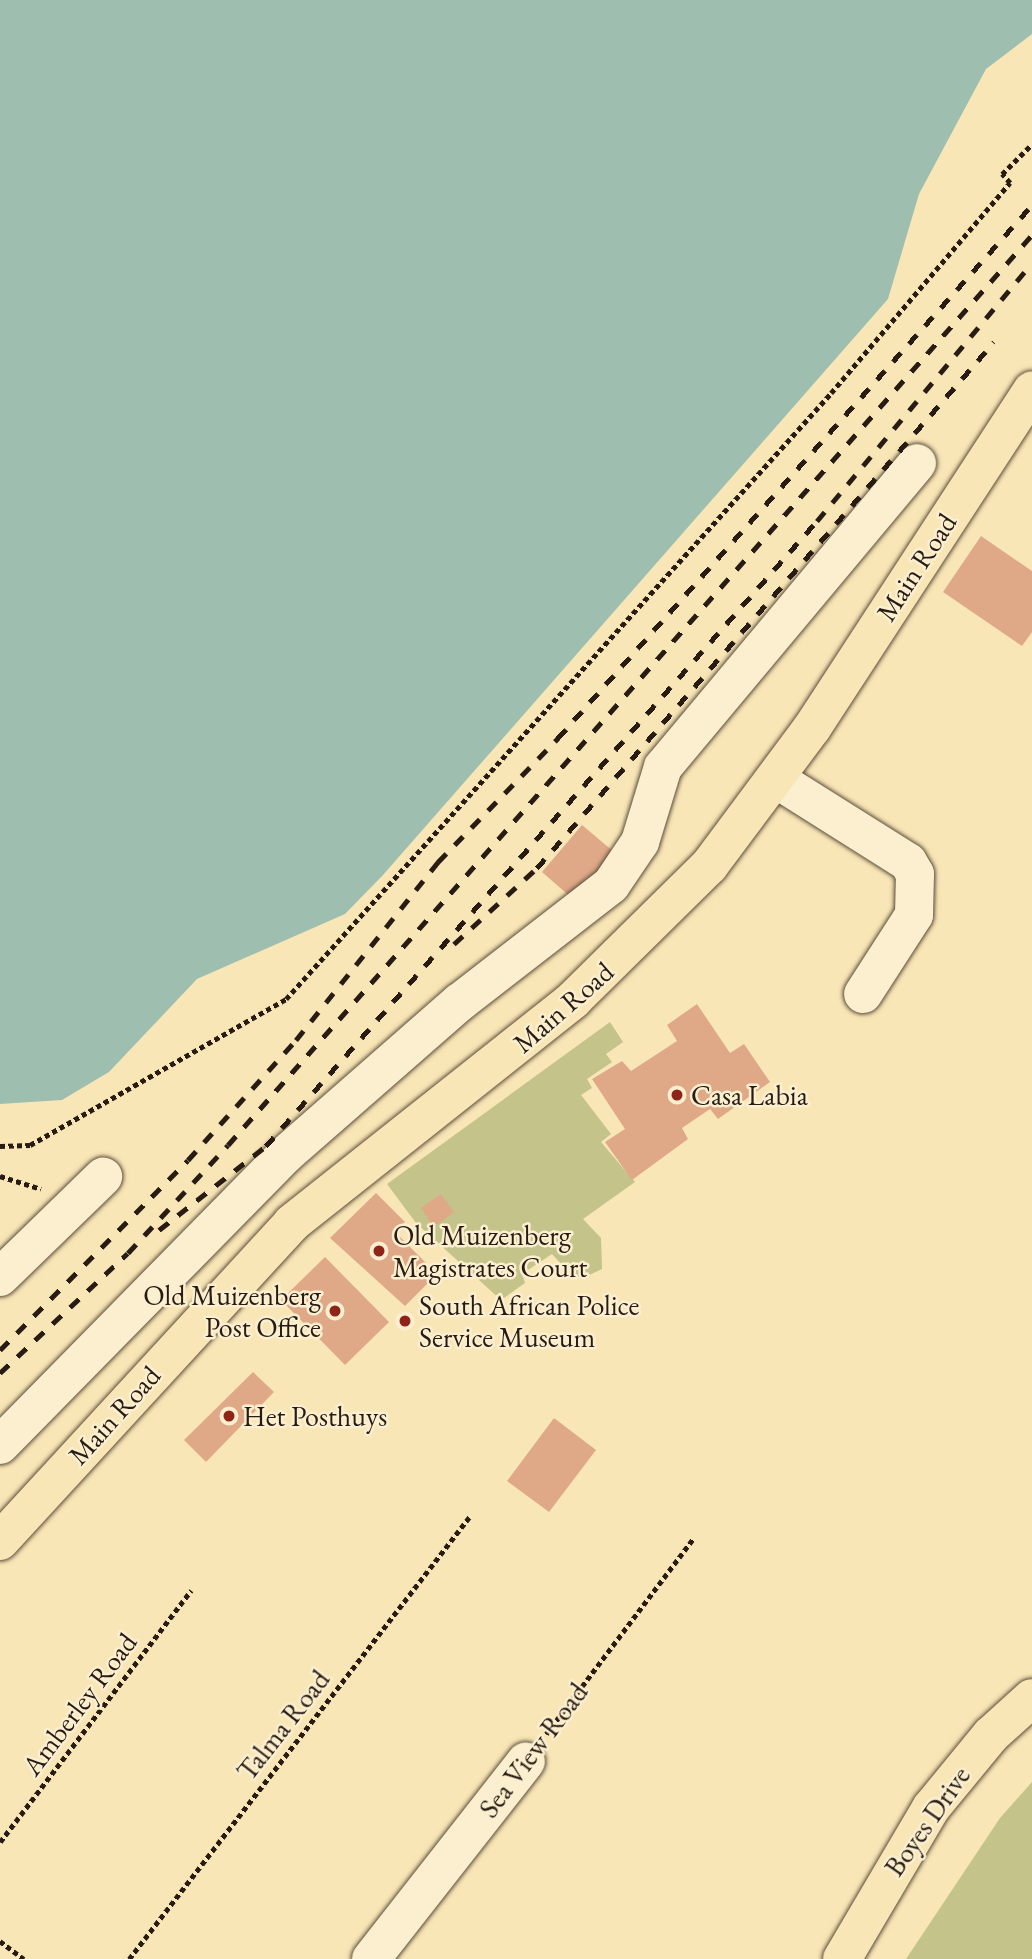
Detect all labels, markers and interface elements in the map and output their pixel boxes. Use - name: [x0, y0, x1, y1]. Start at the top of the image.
- street label: Main Road: [869, 507, 963, 627]
- street label: Main Road: [506, 954, 620, 1060]
- place label: Casa Labia: [691, 1078, 808, 1112]
- marker: Casa Labia: [669, 1087, 685, 1103]
- place label: Old Muizenberg Magistrates Court: [393, 1218, 587, 1284]
- marker: Old Muizenberg Magistrates Court: [371, 1243, 387, 1259]
- place label: Old Muizenberg Post Office: [143, 1278, 321, 1344]
- place label: South African Police Service Museum: [419, 1288, 639, 1354]
- marker: Old Muizenberg Post Office: [327, 1303, 343, 1319]
- marker: South African Police Service Museum: [397, 1313, 413, 1329]
- street label: Main Road: [61, 1359, 167, 1471]
- place label: Het Posthuys: [243, 1399, 387, 1433]
- marker: Het Posthuys: [221, 1408, 237, 1424]
- street label: Amberley Road: [14, 1626, 144, 1782]
- street label: Talma Road: [229, 1663, 337, 1787]
- street label: Sea View Road: [471, 1676, 595, 1824]
- street label: Boyes Drive: [877, 1760, 977, 1882]

